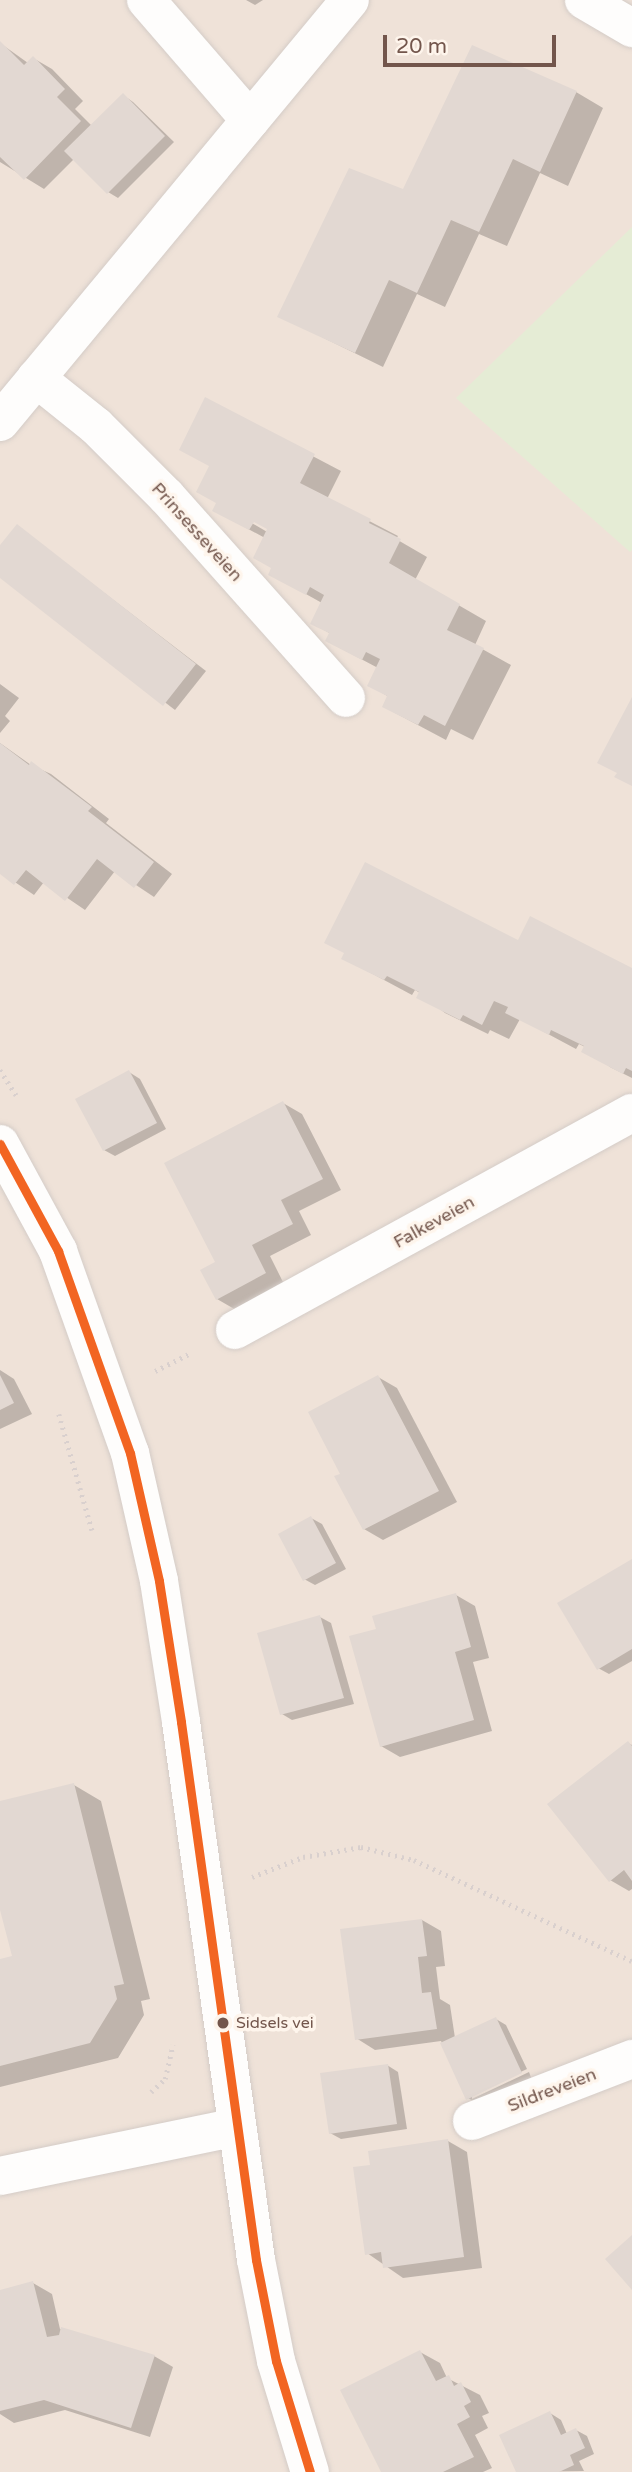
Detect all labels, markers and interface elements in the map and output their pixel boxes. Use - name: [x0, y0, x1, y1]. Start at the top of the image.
- scale bar: [387, 21, 560, 65]
- text: 20 m: [396, 34, 447, 59]
- street label: Prinsesseveien: [147, 478, 247, 586]
- street label: Falkeveien: [390, 1191, 478, 1253]
- place label: Sidsels vei: [236, 2013, 314, 2033]
- marker: Sidsels vei: [216, 2016, 230, 2030]
- street label: Sildreveien: [505, 2063, 599, 2117]

